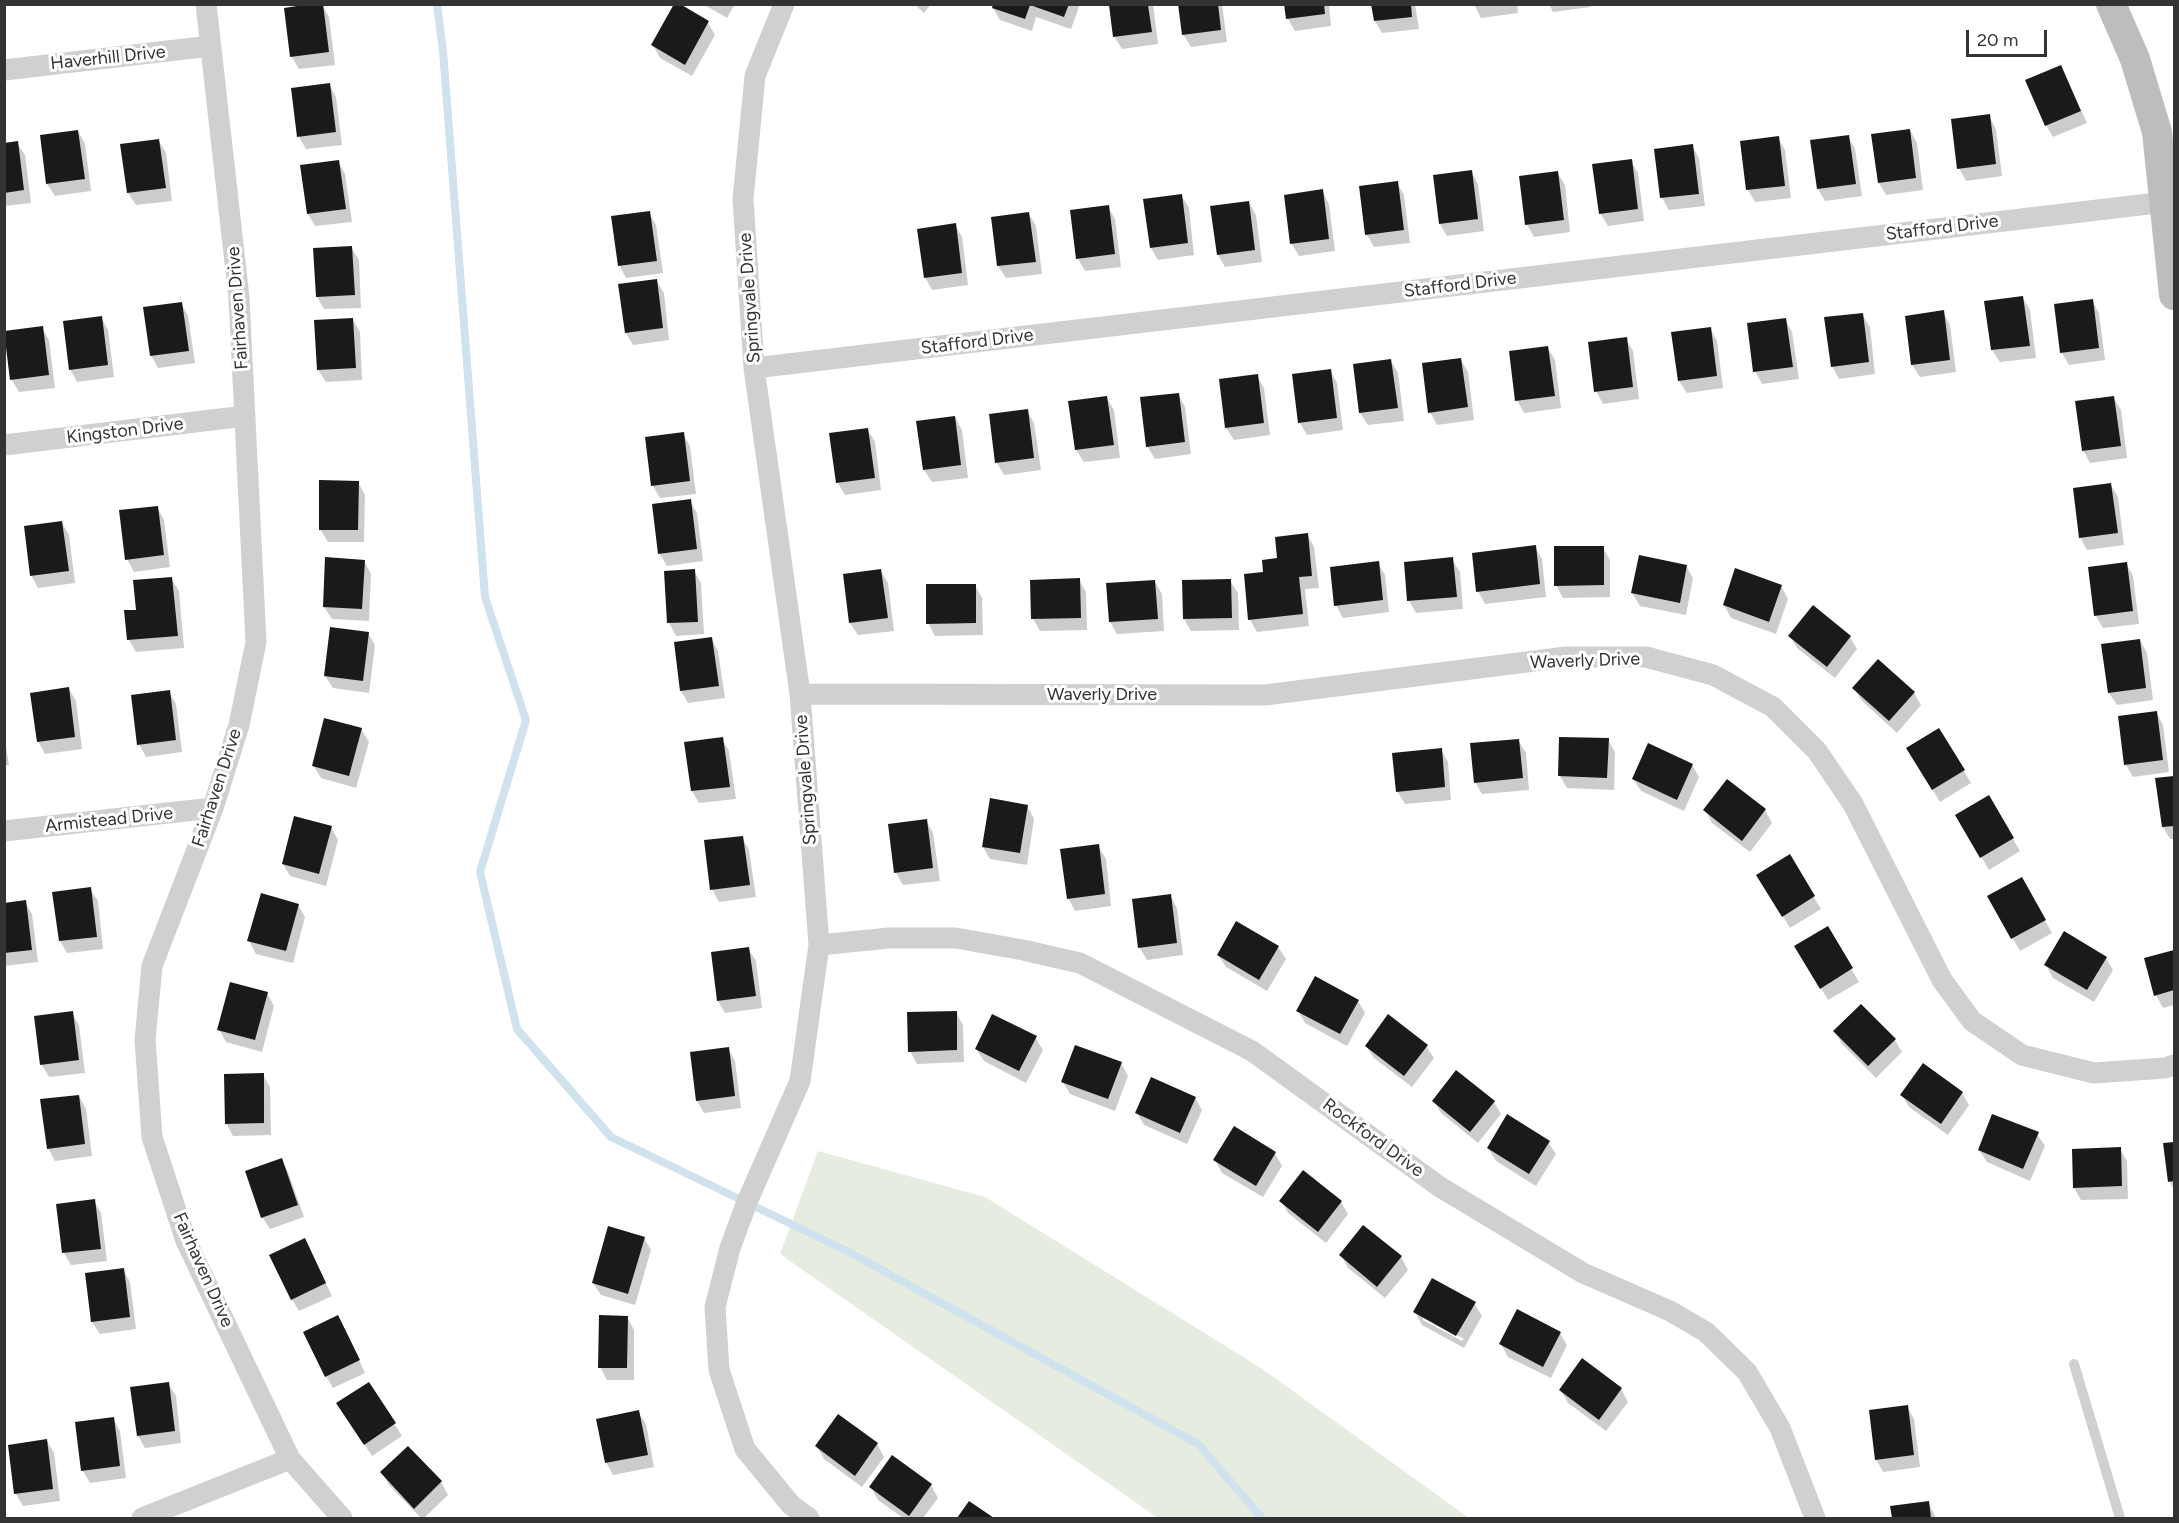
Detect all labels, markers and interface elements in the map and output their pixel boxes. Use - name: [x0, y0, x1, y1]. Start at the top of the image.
- scale bar: [1969, 18, 2050, 56]
- text: 20 m: [1977, 29, 2018, 51]
- street label: Haverhill Drive: [49, 41, 167, 75]
- street label: Stafford Drive: [1884, 210, 2000, 246]
- street label: Springvale Drive: [735, 232, 765, 364]
- street label: Fairhaven Drive: [223, 246, 253, 370]
- street label: Stafford Drive: [1402, 267, 1518, 303]
- street label: Stafford Drive: [919, 324, 1035, 360]
- street label: Kingston Drive: [65, 413, 185, 449]
- street label: Waverly Drive: [1530, 648, 1640, 674]
- street label: Waverly Drive: [1047, 684, 1157, 706]
- street label: Springvale Drive: [791, 714, 821, 846]
- street label: Fairhaven Drive: [188, 726, 246, 850]
- street label: Armistead Drive: [44, 803, 174, 837]
- street label: Rockford Drive: [1318, 1094, 1428, 1182]
- street label: Fairhaven Drive: [168, 1209, 238, 1331]

